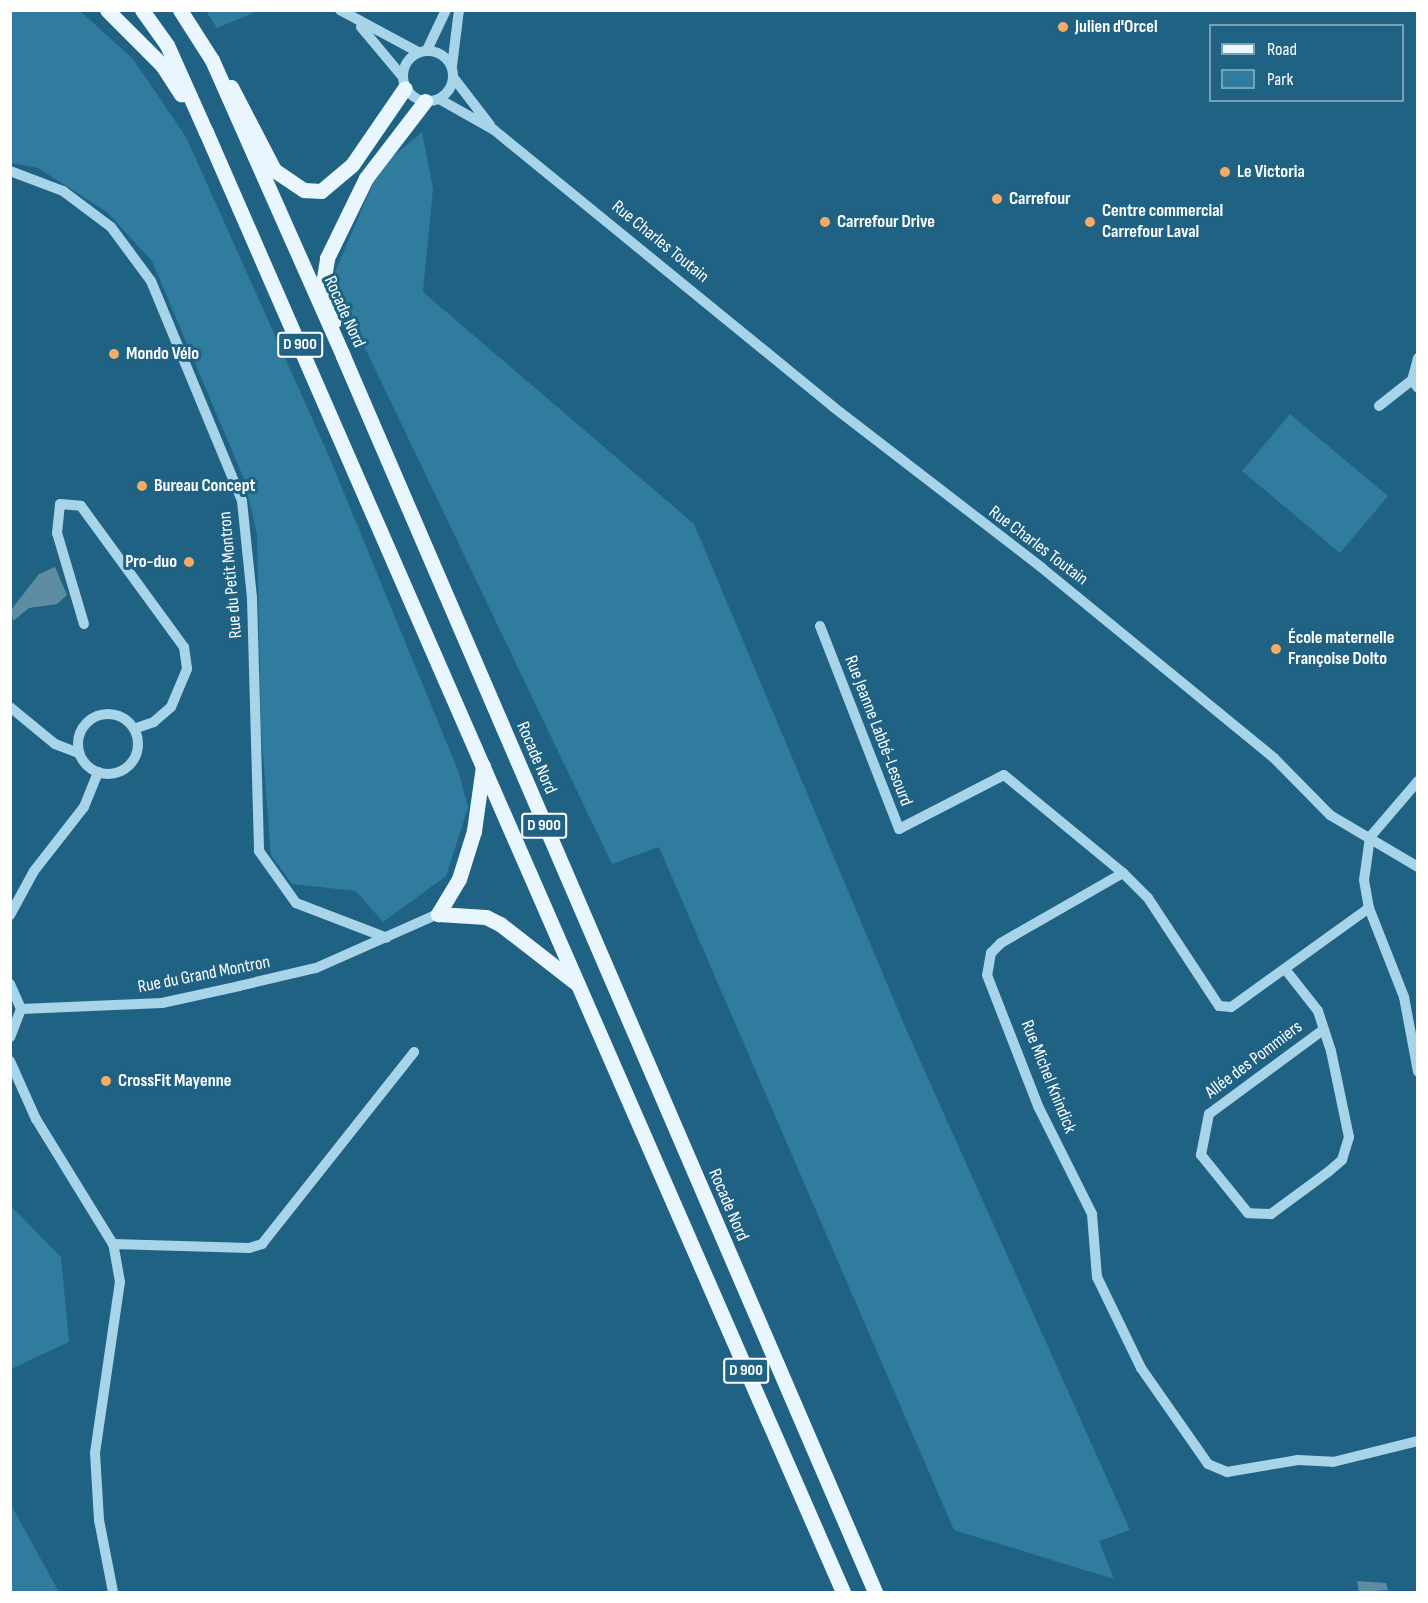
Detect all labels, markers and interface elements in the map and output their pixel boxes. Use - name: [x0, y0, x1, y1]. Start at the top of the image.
- place label: Julien d'Orcel: [1075, 16, 1158, 38]
- marker: Julien d'Orcel: [1056, 20, 1070, 34]
- legend: [1209, 24, 1404, 102]
- text: Road: [1267, 39, 1297, 60]
- text: Park: [1267, 69, 1293, 90]
- place label: Le Victoria: [1237, 161, 1305, 183]
- marker: Le Victoria: [1218, 165, 1232, 179]
- place label: Carrefour: [1009, 188, 1071, 210]
- marker: Carrefour: [990, 192, 1004, 206]
- street label: Rue Charles Toutain: [607, 196, 713, 288]
- place label: Centre commercial Carrefour Laval: [1102, 201, 1223, 244]
- place label: Carrefour Drive: [837, 211, 935, 233]
- marker: Carrefour Drive: [818, 215, 832, 229]
- marker: Centre commercial Carrefour Laval: [1083, 215, 1097, 229]
- street label: Rocade Nord: [319, 273, 369, 351]
- road number: D 900: [276, 332, 324, 358]
- place label: Mondo Vélo: [126, 343, 199, 365]
- marker: Mondo Vélo: [107, 347, 121, 361]
- place label: Bureau Concept: [154, 475, 255, 497]
- marker: Bureau Concept: [135, 479, 149, 493]
- street label: Rue Charles Toutain: [984, 502, 1092, 590]
- street label: Rue du Petit Montron: [215, 511, 247, 639]
- place label: Pro-duo: [125, 551, 177, 573]
- marker: Pro-duo: [182, 555, 196, 569]
- place label: École maternelle Françoise Dolto: [1288, 628, 1394, 670]
- marker: École maternelle Françoise Dolto: [1269, 642, 1283, 656]
- street label: Rue Jeanne Labbé-Lesourd: [839, 653, 917, 809]
- street label: Rocade Nord: [511, 719, 561, 797]
- road number: D 900: [520, 813, 568, 839]
- street label: Rue du Grand Montron: [136, 952, 272, 998]
- street label: Allée des Pommiers: [1201, 1016, 1307, 1104]
- street label: Rue Michel Knindick: [1015, 1017, 1081, 1137]
- place label: CrossFit Mayenne: [118, 1070, 231, 1092]
- marker: CrossFit Mayenne: [99, 1074, 113, 1088]
- street label: Rocade Nord: [703, 1166, 753, 1244]
- road number: D 900: [722, 1358, 770, 1384]

